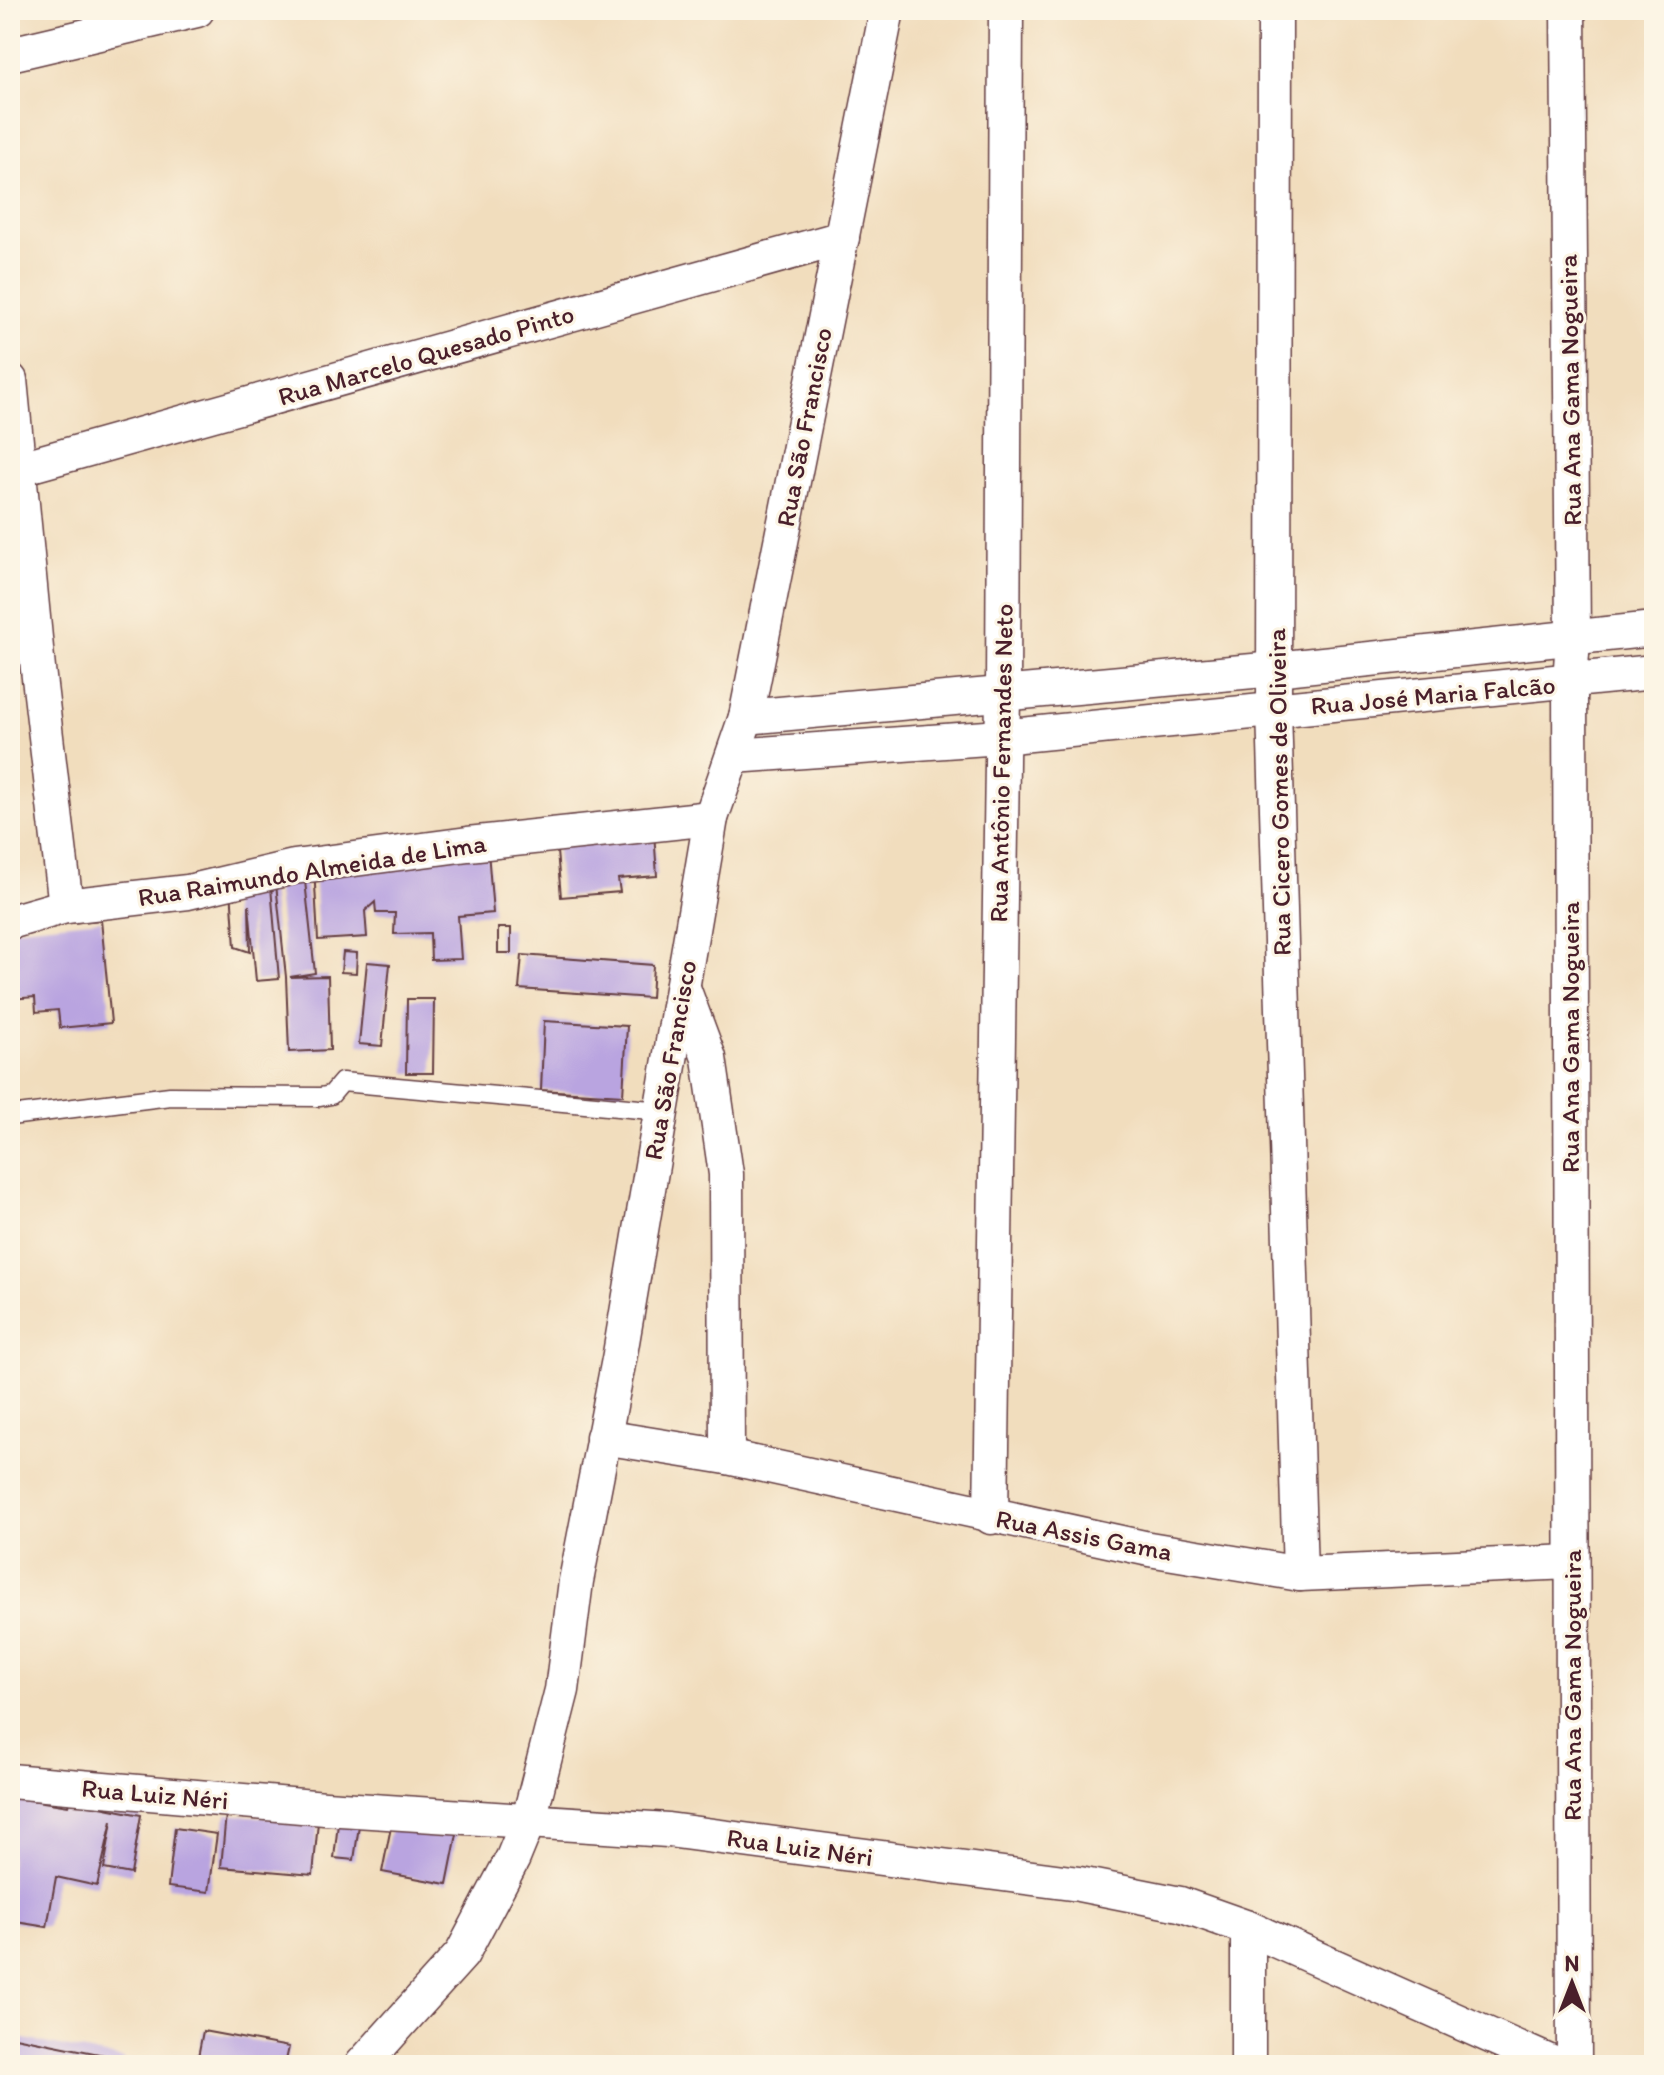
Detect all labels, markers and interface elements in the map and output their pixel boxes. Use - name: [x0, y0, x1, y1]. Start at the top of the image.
- street label: Rua Ana Gama Nogueira: [1552, 253, 1588, 526]
- street label: Rua Marcelo Quesado Pinto: [274, 297, 578, 413]
- street label: Rua São Francisco: [769, 325, 839, 529]
- street label: Rua Antônio Fernandes Neto: [982, 603, 1020, 923]
- street label: Rua Cicero Gomes de Oliveira: [1260, 627, 1298, 956]
- street label: Rua José Maria Falcão: [1309, 668, 1557, 722]
- street label: Rua Raimundo Almeida de Lima: [136, 827, 489, 913]
- street label: Rua Ana Gama Nogueira: [1554, 901, 1586, 1173]
- street label: Rua São Francisco: [637, 958, 703, 1162]
- street label: Rua Assis Gama: [993, 1502, 1175, 1568]
- street label: Rua Ana Gama Nogueira: [1556, 1549, 1588, 1821]
- street label: Rua Luiz Néri: [80, 1772, 230, 1816]
- street label: Rua Luiz Néri: [725, 1821, 875, 1873]
- north arrow: [1532, 1943, 1612, 2023]
- text: N: [1565, 1950, 1579, 1977]

